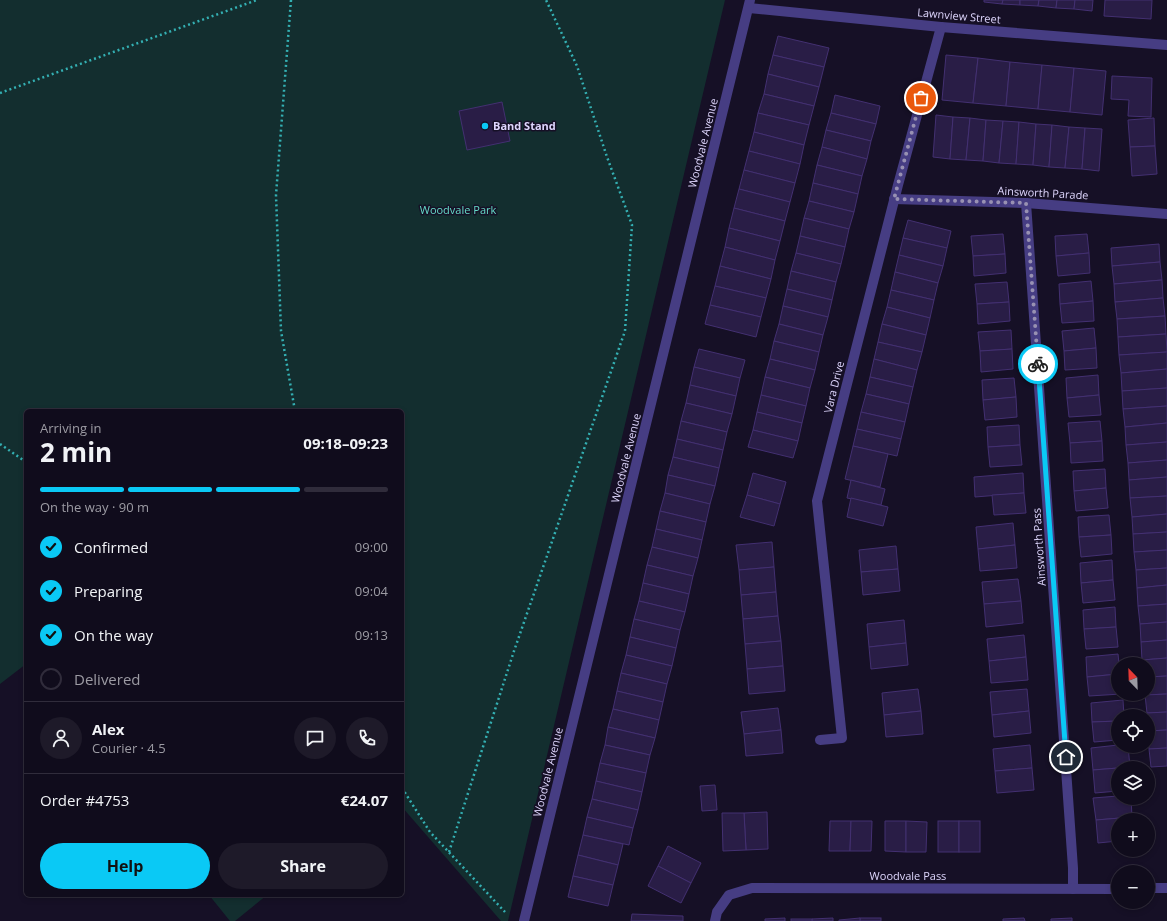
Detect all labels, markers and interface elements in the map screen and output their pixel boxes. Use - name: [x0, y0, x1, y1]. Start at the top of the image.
- street label: Lawnview Street: [917, 4, 1001, 27]
- pin: [904, 81, 938, 115]
- icon: bag: [910, 87, 932, 109]
- street label: Woodvale Avenue: [684, 97, 721, 189]
- place label: Band Stand: [493, 118, 556, 133]
- marker: Band Stand: [480, 121, 490, 131]
- street label: Ainsworth Parade: [997, 183, 1089, 202]
- park label: Woodvale Park: [420, 202, 496, 217]
- courier: [1018, 344, 1058, 384]
- icon: bike: [1027, 353, 1049, 375]
- street label: Vara Drive: [820, 359, 847, 414]
- street label: Woodvale Avenue: [607, 412, 644, 504]
- text: Arriving in: [40, 419, 102, 437]
- text: 09:18–09:23: [303, 433, 388, 453]
- text: 2 min: [40, 434, 112, 470]
- text: On the way · 90 m: [40, 498, 149, 516]
- street label: Ainsworth Pass: [1028, 508, 1049, 587]
- icon: check: [40, 536, 62, 558]
- text: Confirmed: [74, 537, 148, 557]
- text: 09:00: [355, 538, 388, 556]
- icon: check: [40, 580, 62, 602]
- text: Preparing: [74, 581, 142, 601]
- text: 09:04: [355, 582, 388, 600]
- icon: check: [40, 624, 62, 646]
- text: On the way: [74, 625, 153, 645]
- text: 09:13: [355, 626, 388, 644]
- north arrow: [1111, 657, 1155, 701]
- map controls: [1111, 657, 1155, 909]
- text: Delivered: [74, 669, 141, 689]
- button: locate: [1111, 709, 1155, 753]
- button: person: [40, 717, 82, 759]
- button: chat: [294, 717, 336, 759]
- button: phone: [346, 717, 388, 759]
- text: Alex: [92, 719, 124, 739]
- street label: Woodvale Avenue: [529, 726, 566, 818]
- text: Courier · 4.5: [92, 739, 166, 757]
- pin: [1049, 740, 1083, 774]
- icon: home: [1055, 746, 1077, 768]
- button: layers: [1111, 761, 1155, 805]
- text: Order #4753: [40, 790, 129, 810]
- text: €24.07: [341, 790, 388, 810]
- button: +: [1111, 813, 1155, 857]
- button: Help: [40, 843, 210, 889]
- button: Share: [218, 843, 388, 889]
- button: −: [1111, 865, 1155, 909]
- street label: Woodvale Pass: [870, 868, 946, 883]

